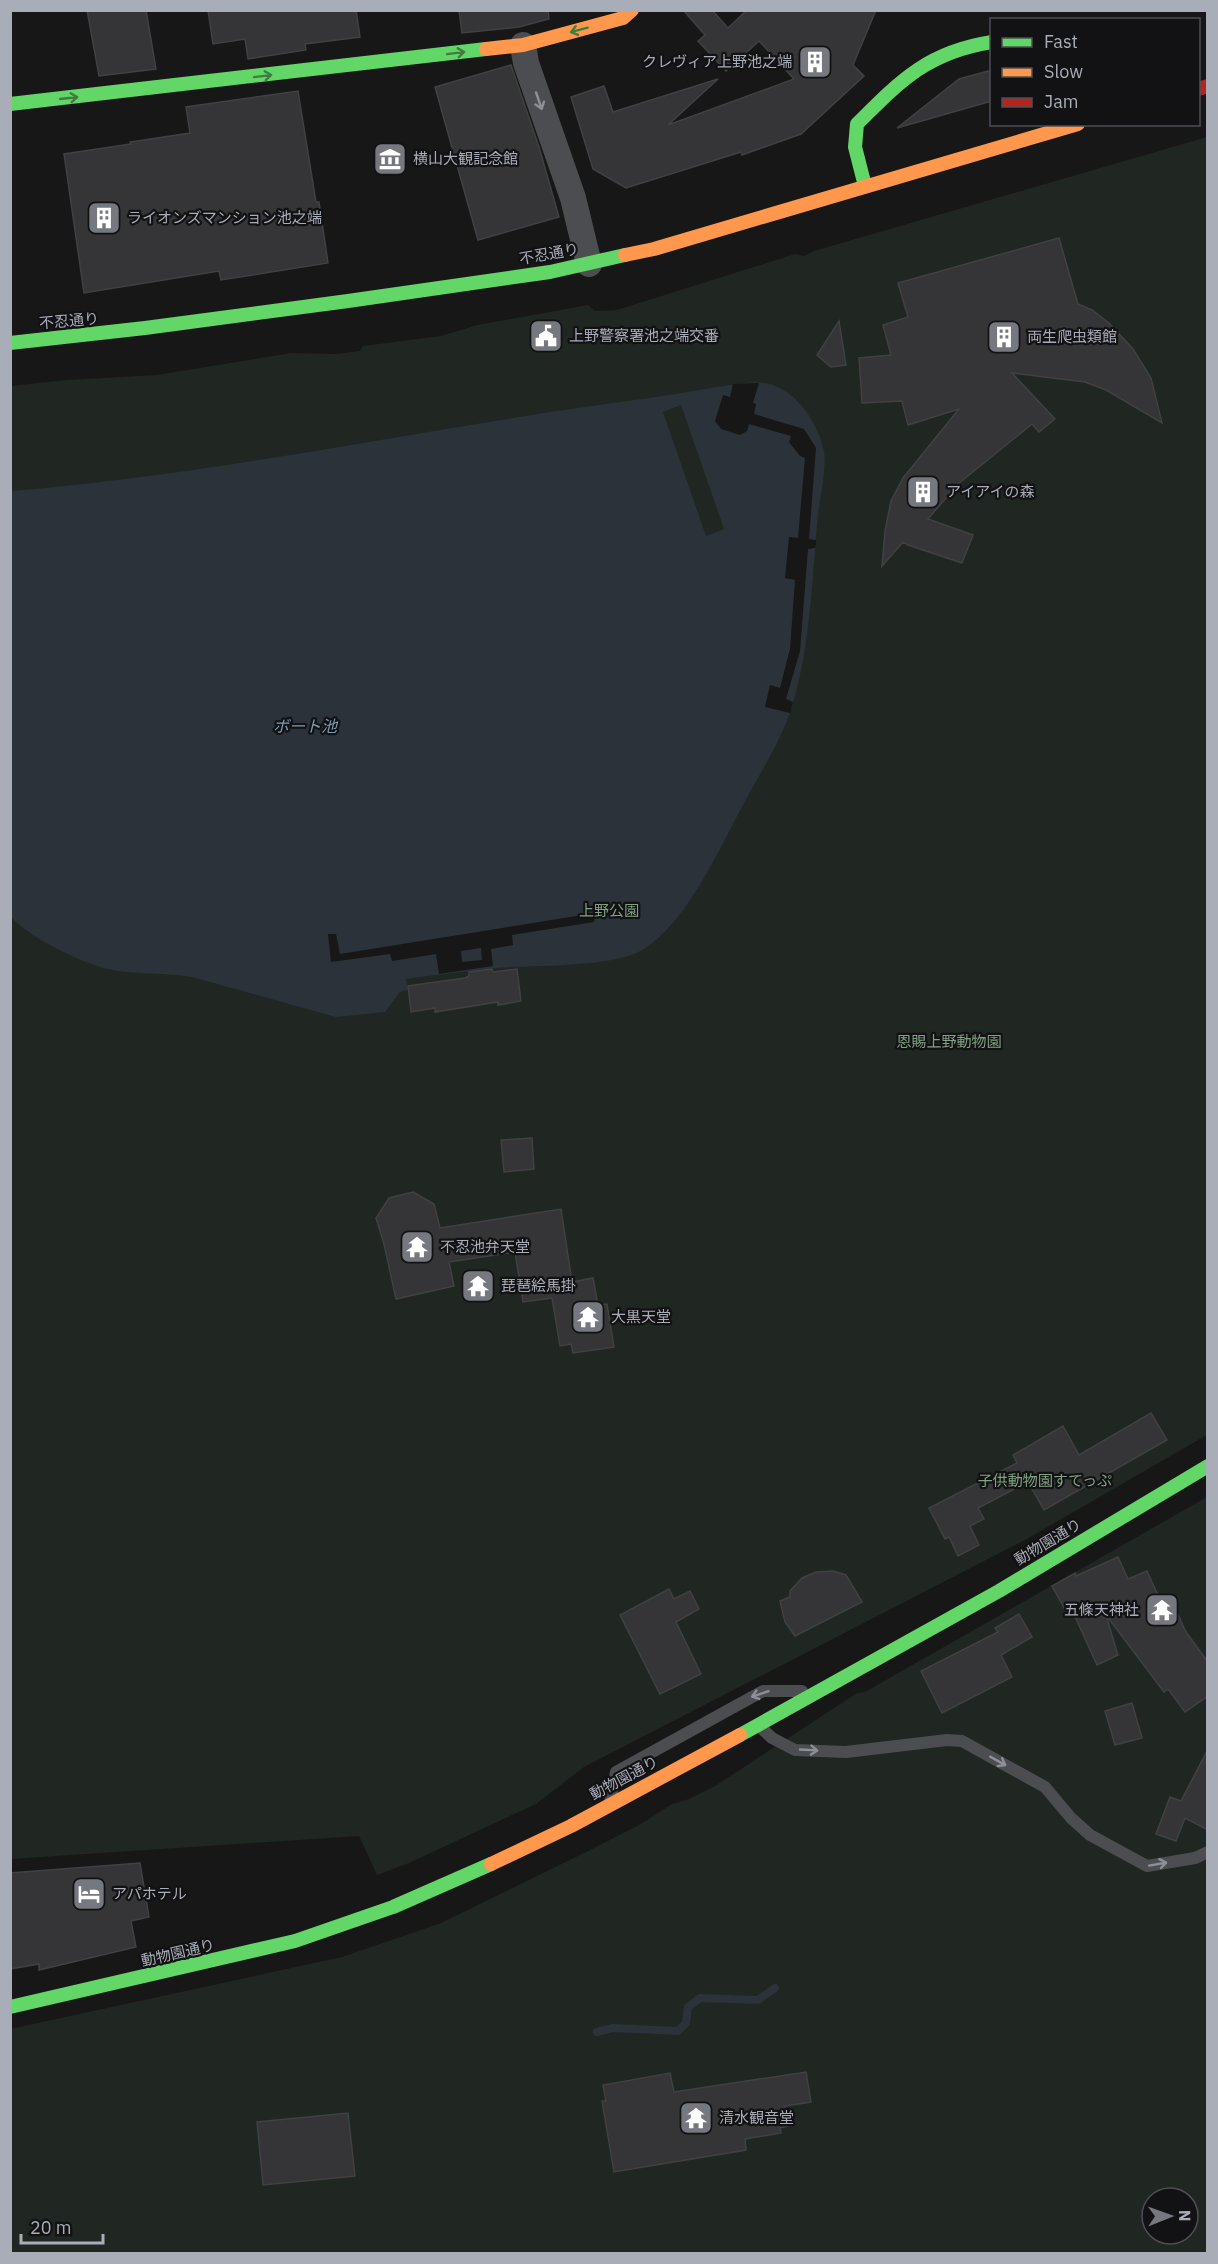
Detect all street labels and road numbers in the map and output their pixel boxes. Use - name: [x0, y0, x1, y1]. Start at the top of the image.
- street label: 不忍通り: [518, 239, 580, 268]
- street label: 不忍通り: [38, 308, 100, 333]
- street label: 動物園通り: [1011, 1514, 1085, 1569]
- street label: 動物園通り: [586, 1752, 661, 1804]
- street label: 動物園通り: [139, 1935, 217, 1970]

